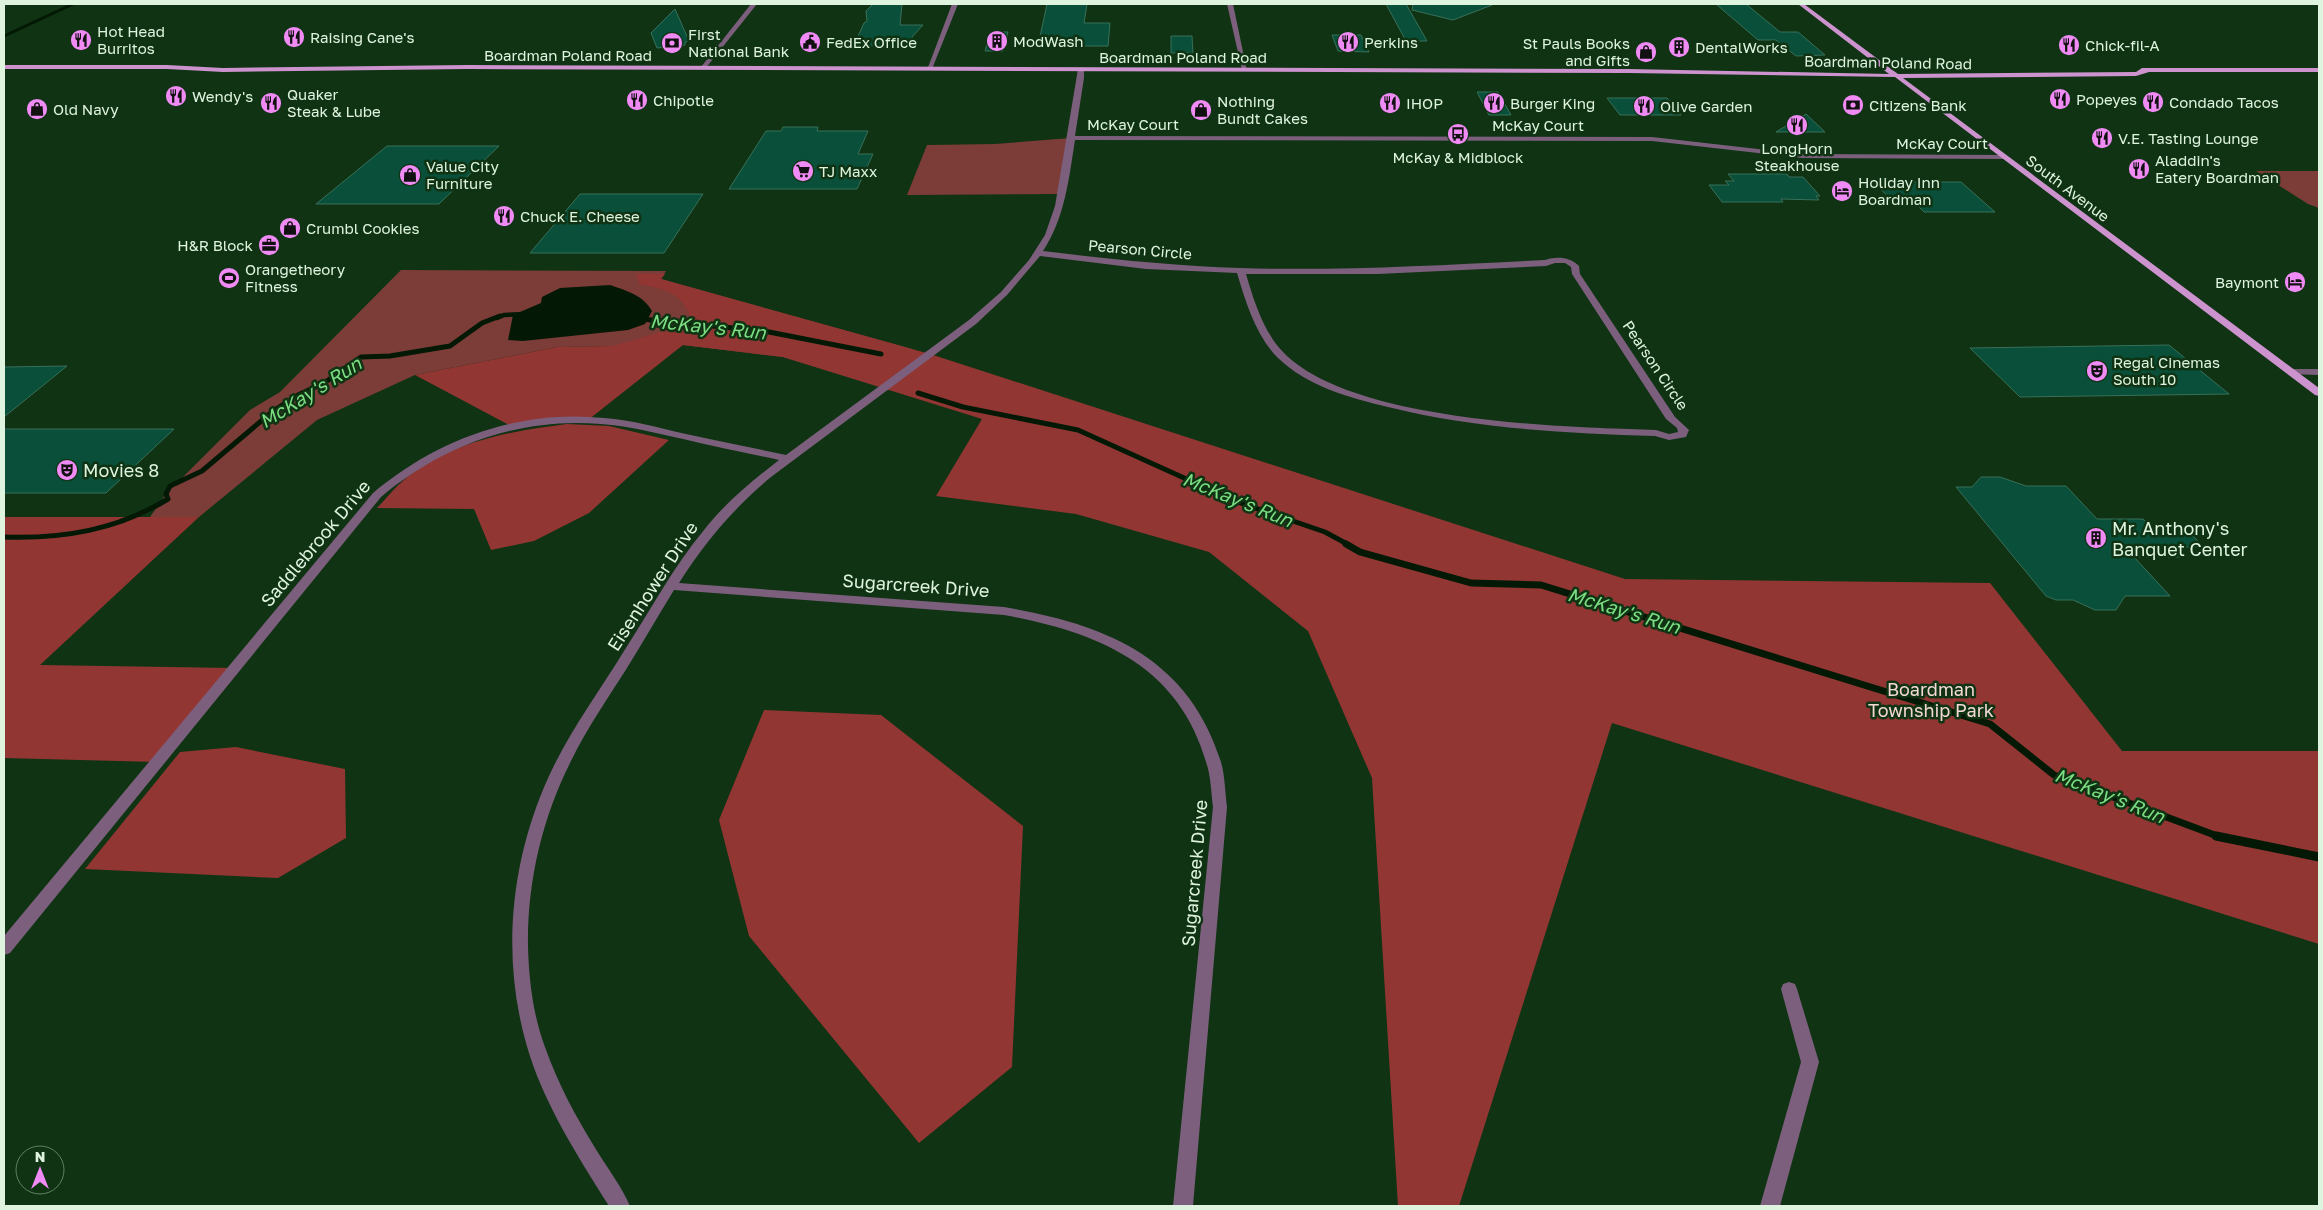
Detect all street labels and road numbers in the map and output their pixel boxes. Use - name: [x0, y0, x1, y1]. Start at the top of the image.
- street label: Boardman Poland Road: [484, 46, 652, 64]
- street label: Boardman Poland Road: [1099, 48, 1267, 66]
- street label: Boardman Poland Road: [1804, 52, 1972, 72]
- street label: McKay Court: [1087, 115, 1179, 133]
- street label: McKay Court: [1492, 116, 1584, 134]
- street label: McKay Court: [1896, 134, 1988, 152]
- street label: South Avenue: [2023, 151, 2113, 225]
- street label: Pearson Circle: [1087, 235, 1193, 263]
- street label: Pearson Circle: [1619, 317, 1693, 413]
- street label: Saddlebrook Drive: [256, 475, 374, 611]
- street label: Eisenhower Drive: [602, 517, 702, 655]
- street label: Sugarcreek Drive: [842, 569, 990, 601]
- street label: Sugarcreek Drive: [1177, 799, 1211, 947]

